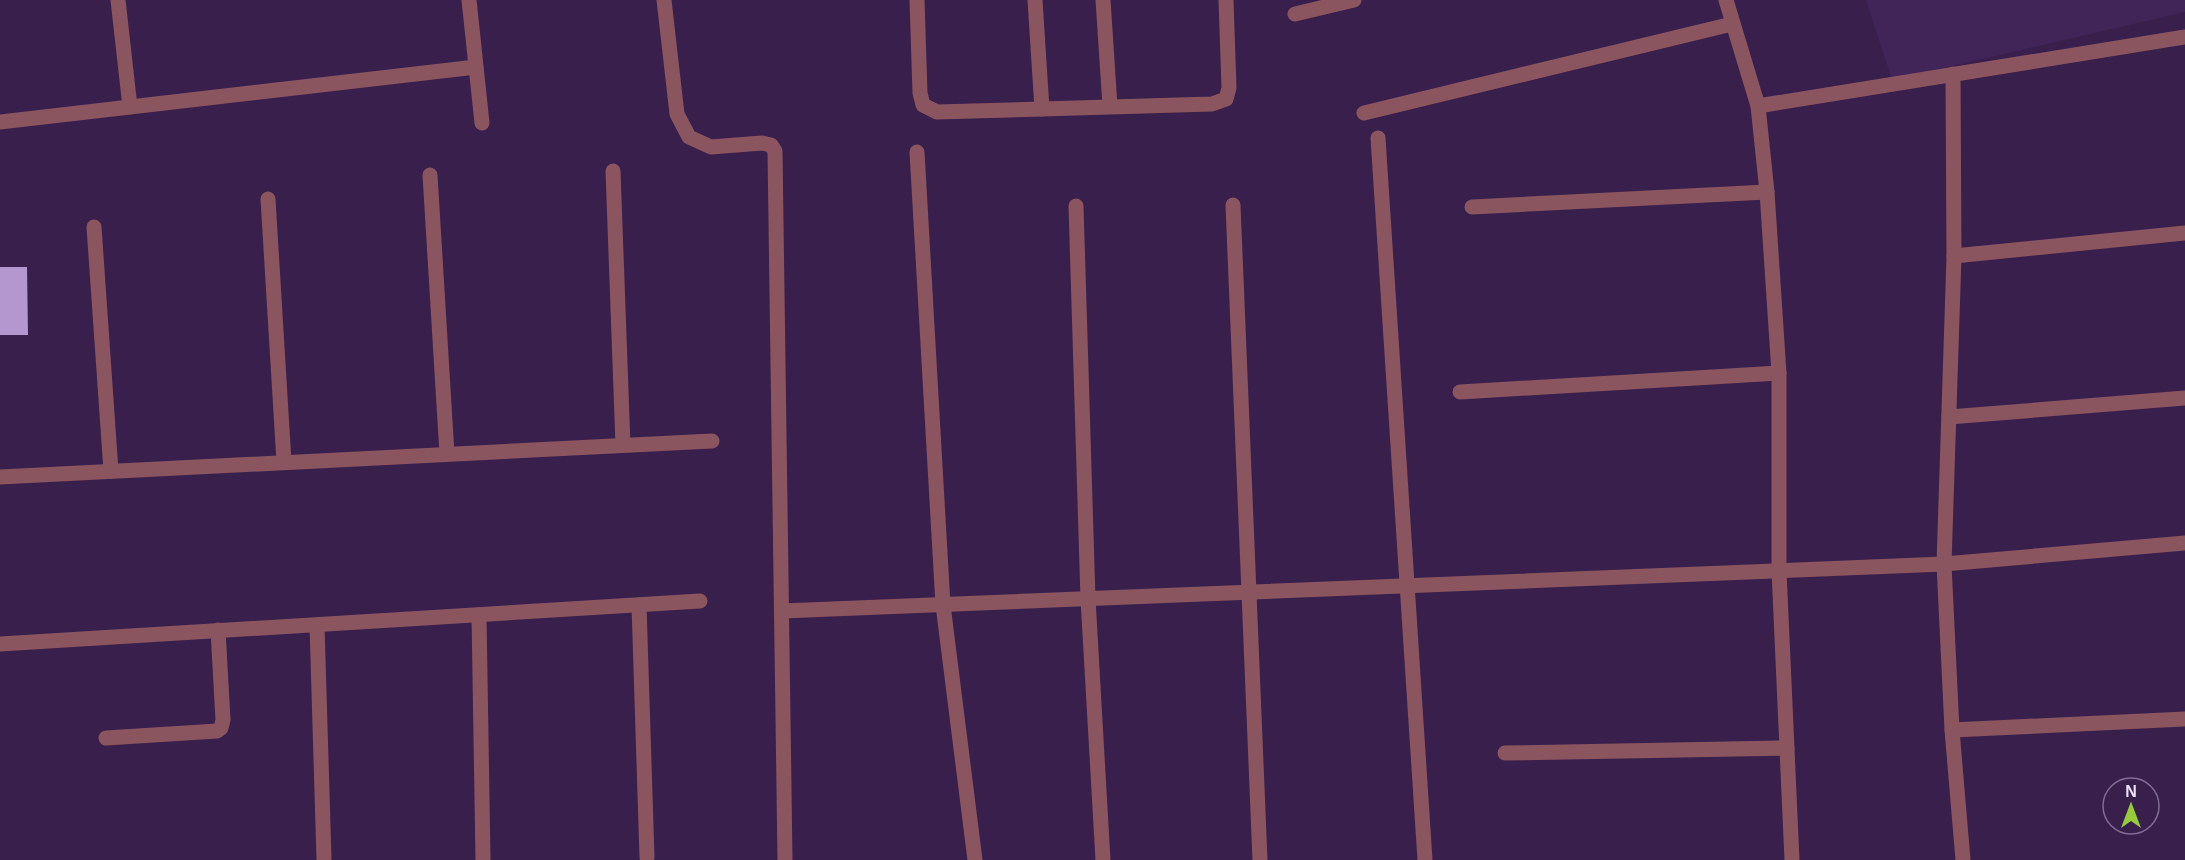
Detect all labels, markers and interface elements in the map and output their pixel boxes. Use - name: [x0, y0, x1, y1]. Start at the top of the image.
- north arrow: [2101, 776, 2161, 836]
- text: N: [2125, 783, 2137, 800]

